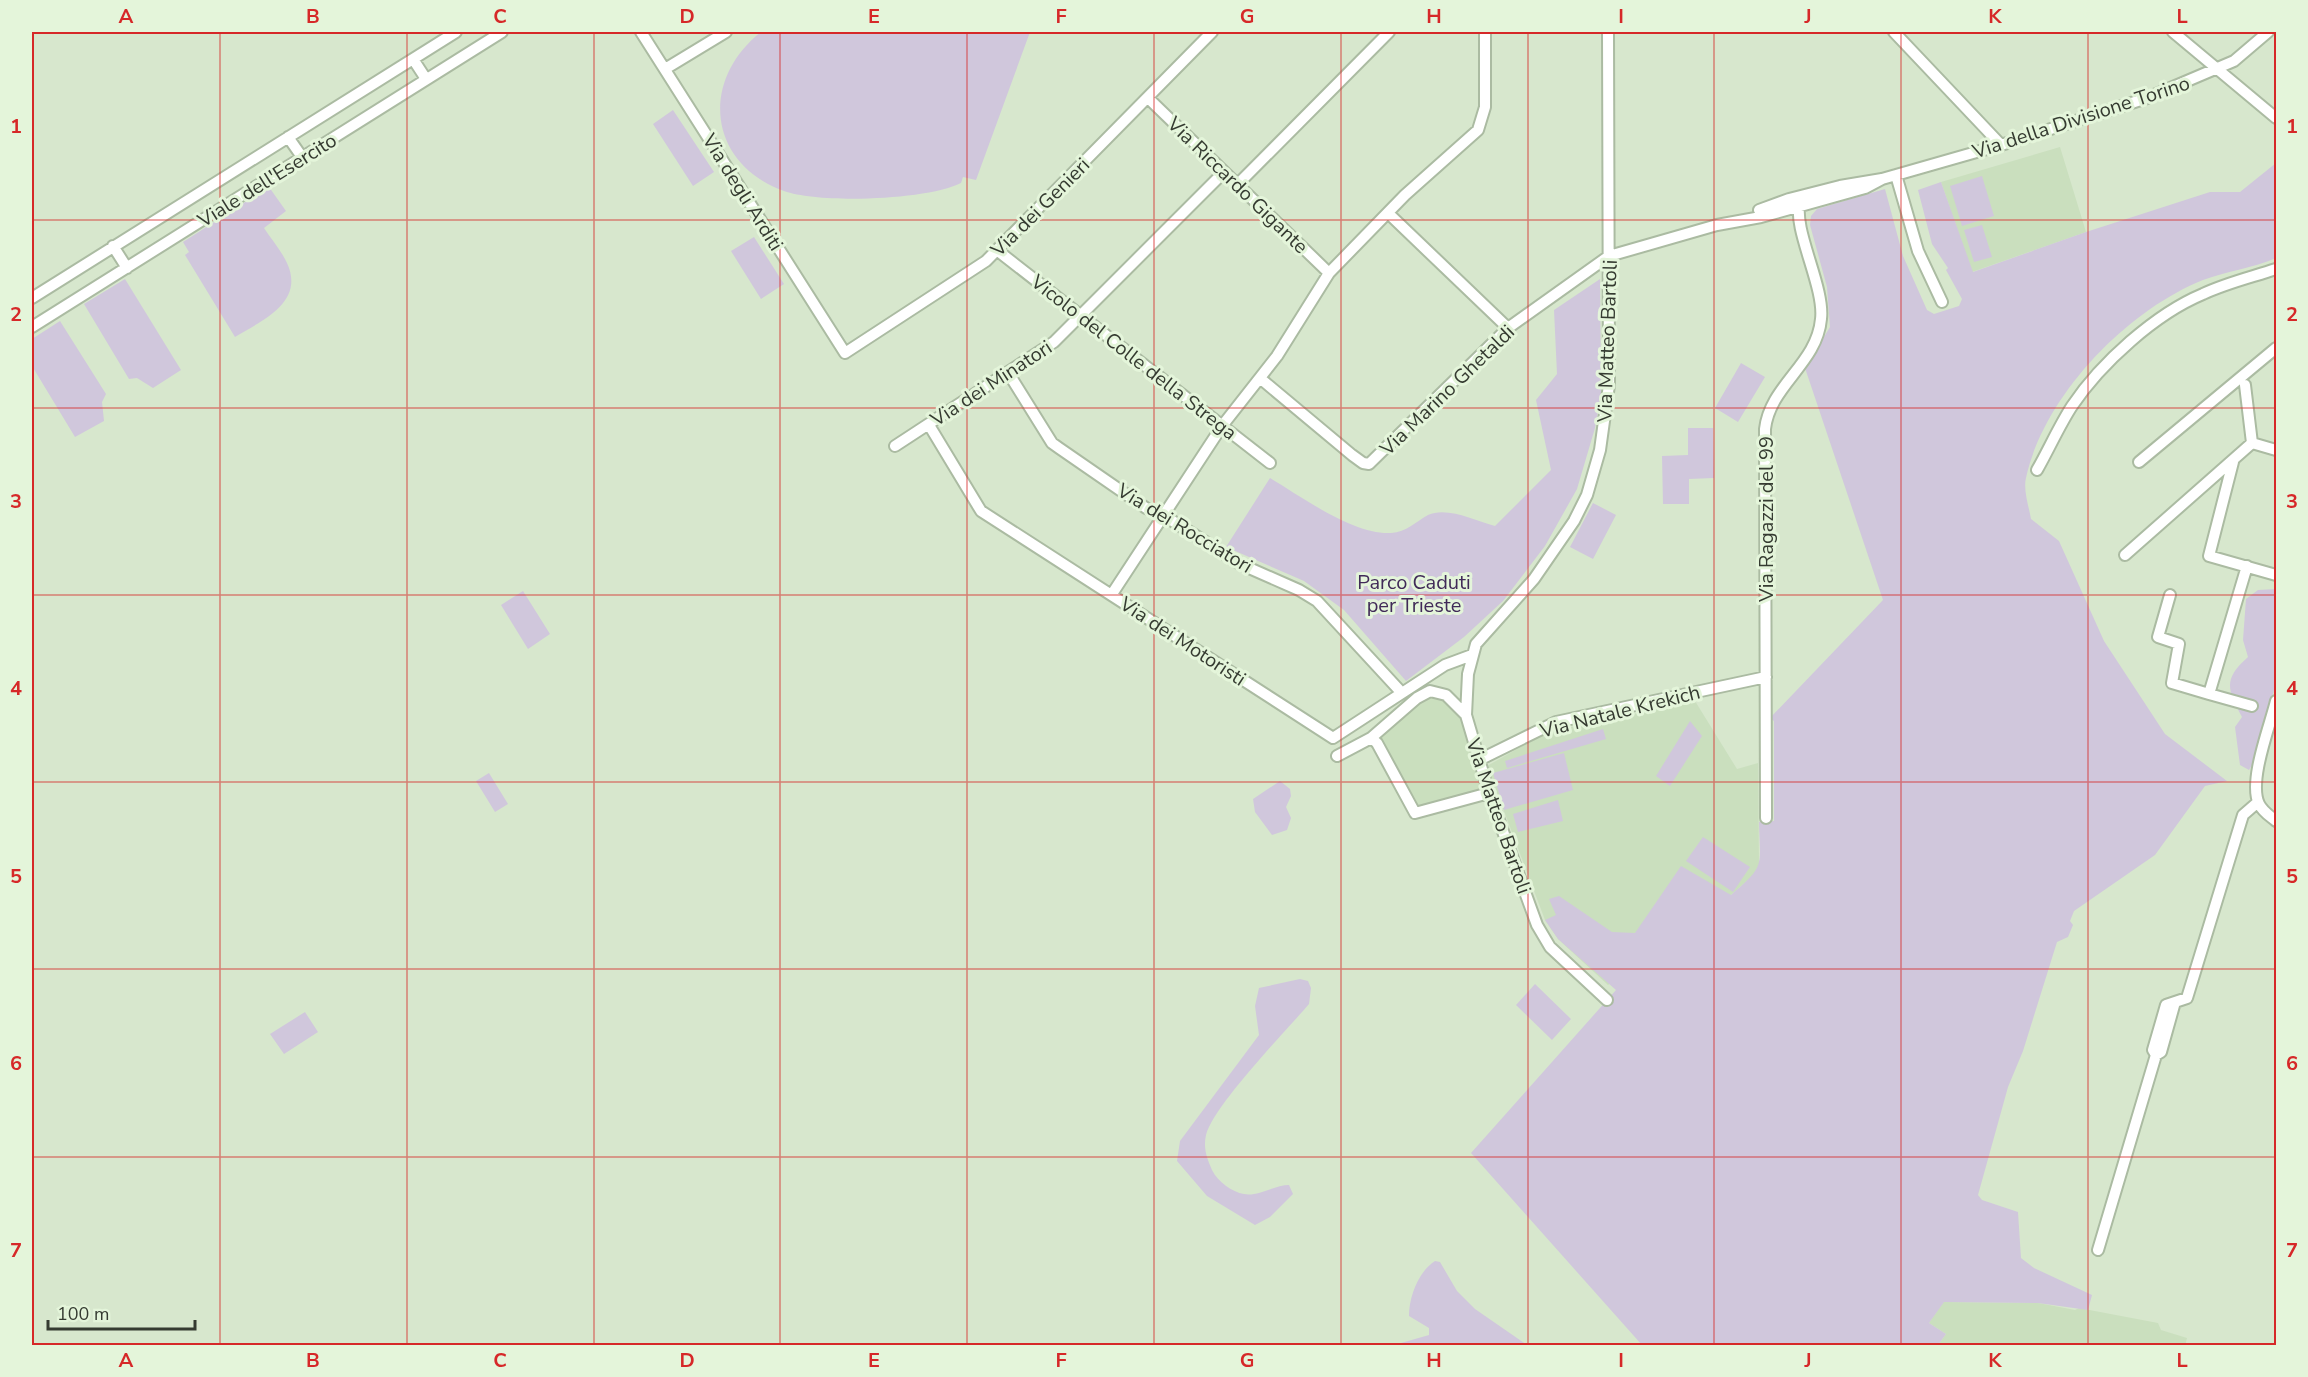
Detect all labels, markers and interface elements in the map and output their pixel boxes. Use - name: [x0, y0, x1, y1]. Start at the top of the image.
- text: A: [119, 3, 134, 30]
- text: B: [306, 3, 320, 30]
- text: C: [493, 3, 507, 30]
- text: D: [679, 3, 695, 30]
- text: E: [868, 3, 880, 30]
- text: F: [1055, 3, 1067, 30]
- text: G: [1240, 3, 1254, 30]
- text: H: [1426, 3, 1442, 30]
- text: I: [1618, 3, 1624, 30]
- text: J: [1803, 3, 1812, 30]
- text: K: [1988, 3, 2002, 30]
- text: L: [2176, 3, 2188, 30]
- street label: Via della Divisione Torino: [1968, 70, 2193, 166]
- street label: Via Riccardo Gigante: [1161, 110, 1314, 260]
- text: 1: [10, 113, 22, 140]
- text: 1: [2286, 113, 2298, 140]
- street label: Viale dell'Esercito: [192, 127, 342, 235]
- street label: Via degli Arditi: [695, 128, 789, 256]
- street label: Via dei Genieri: [984, 152, 1096, 264]
- street label: Via Matteo Bartoli: [1591, 259, 1624, 424]
- street label: Vicolo del Colle della Strega: [1024, 268, 1242, 446]
- text: 2: [10, 301, 22, 328]
- text: 2: [2286, 301, 2298, 328]
- street label: Via Marino Ghetaldi: [1373, 319, 1521, 462]
- street label: Via dei Minatori: [924, 334, 1057, 433]
- street label: Via Ragazzi del 99: [1753, 436, 1780, 603]
- street label: Via dei Rocciatori: [1111, 477, 1258, 580]
- text: 3: [10, 488, 22, 515]
- text: 3: [2286, 488, 2298, 515]
- park label: Parco Caduti per Trieste: [1357, 569, 1471, 619]
- street label: Via dei Motoristi: [1114, 590, 1251, 692]
- text: 4: [10, 675, 22, 702]
- text: 4: [2286, 675, 2298, 702]
- street label: Via Natale Krekich: [1536, 679, 1703, 745]
- street label: Via Matteo Bartoli: [1459, 734, 1538, 898]
- text: 5: [10, 863, 22, 890]
- text: 5: [2286, 863, 2298, 890]
- text: 6: [10, 1050, 22, 1077]
- text: 6: [2286, 1050, 2298, 1077]
- text: 7: [10, 1237, 22, 1264]
- text: 7: [2286, 1237, 2298, 1264]
- scale bar: [48, 1293, 195, 1331]
- text: 100 m: [57, 1302, 109, 1326]
- text: A: [119, 1347, 134, 1374]
- text: B: [306, 1347, 320, 1374]
- text: C: [493, 1347, 507, 1374]
- text: D: [679, 1347, 695, 1374]
- text: E: [868, 1347, 880, 1374]
- text: F: [1055, 1347, 1067, 1374]
- text: G: [1240, 1347, 1254, 1374]
- text: H: [1426, 1347, 1442, 1374]
- text: I: [1618, 1347, 1624, 1374]
- text: J: [1803, 1347, 1812, 1374]
- text: K: [1988, 1347, 2002, 1374]
- text: L: [2176, 1347, 2188, 1374]

